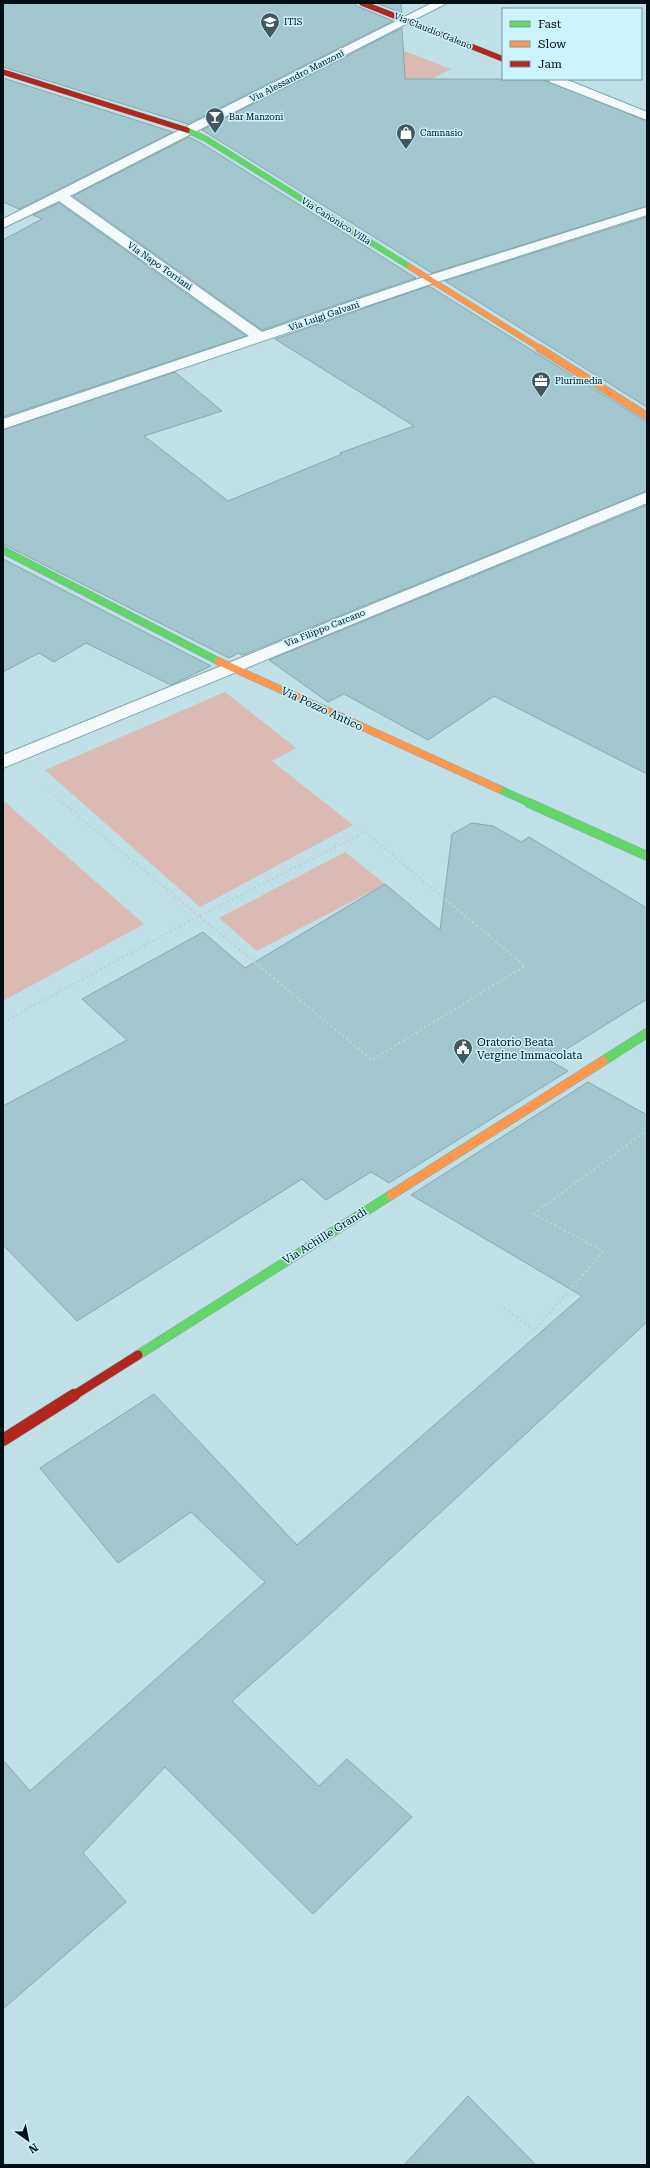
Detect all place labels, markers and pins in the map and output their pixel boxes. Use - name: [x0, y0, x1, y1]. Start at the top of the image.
- school or university icon: ITIS: [259, 11, 281, 39]
- place label: ITIS: [284, 17, 303, 27]
- bar icon: Bar Manzoni: [204, 106, 226, 134]
- place label: Bar Manzoni: [229, 112, 284, 122]
- shop icon: Camnasio: [395, 122, 417, 150]
- place label: Camnasio: [420, 128, 463, 138]
- office icon: Plurimedia: [530, 370, 552, 398]
- place label: Plurimedia: [555, 376, 603, 386]
- place label: Oratorio Beata Vergine Immacolata: [477, 1036, 582, 1062]
- public building icon: Oratorio Beata Vergine Immacolata: [452, 1037, 474, 1065]

